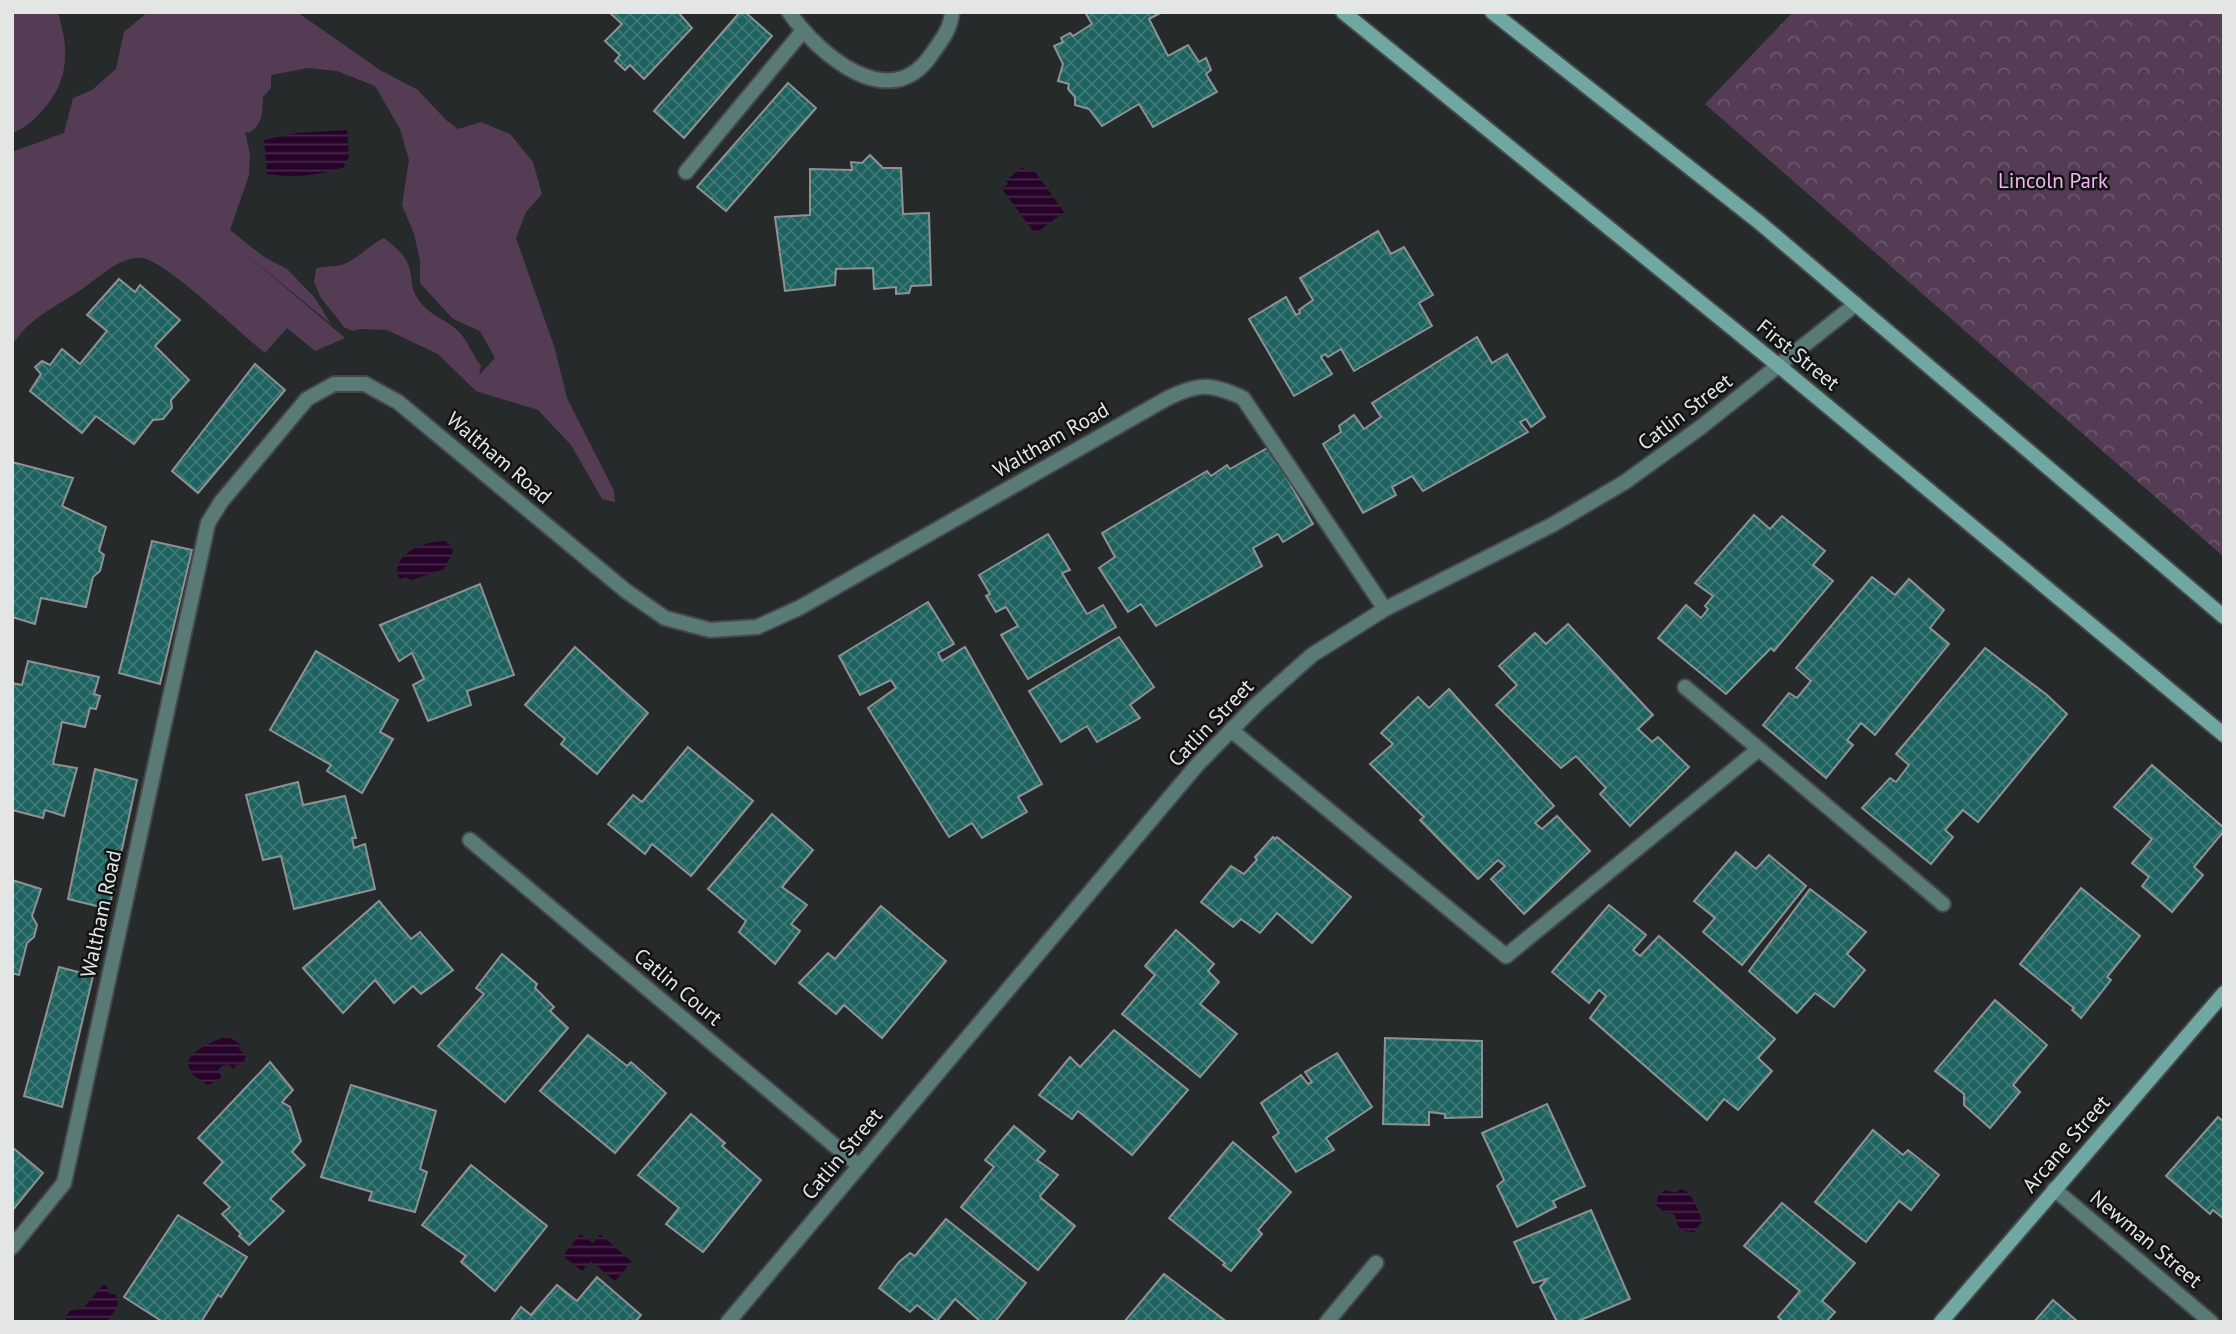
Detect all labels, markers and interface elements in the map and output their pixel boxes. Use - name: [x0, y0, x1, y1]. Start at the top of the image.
- park label: Lincoln Park: [1998, 167, 2108, 194]
- street label: First Street: [1751, 313, 1845, 396]
- street label: Catlin Street: [1632, 367, 1737, 456]
- street label: Waltham Road: [988, 396, 1113, 484]
- street label: Waltham Road: [441, 406, 557, 509]
- street label: Catlin Street: [1162, 673, 1259, 772]
- street label: Waltham Road: [74, 848, 127, 980]
- street label: Catlin Court: [629, 942, 728, 1031]
- street label: Arcane Street: [2016, 1089, 2115, 1198]
- street label: Catlin Street: [795, 1102, 888, 1205]
- street label: Newman Street: [2085, 1184, 2208, 1293]

